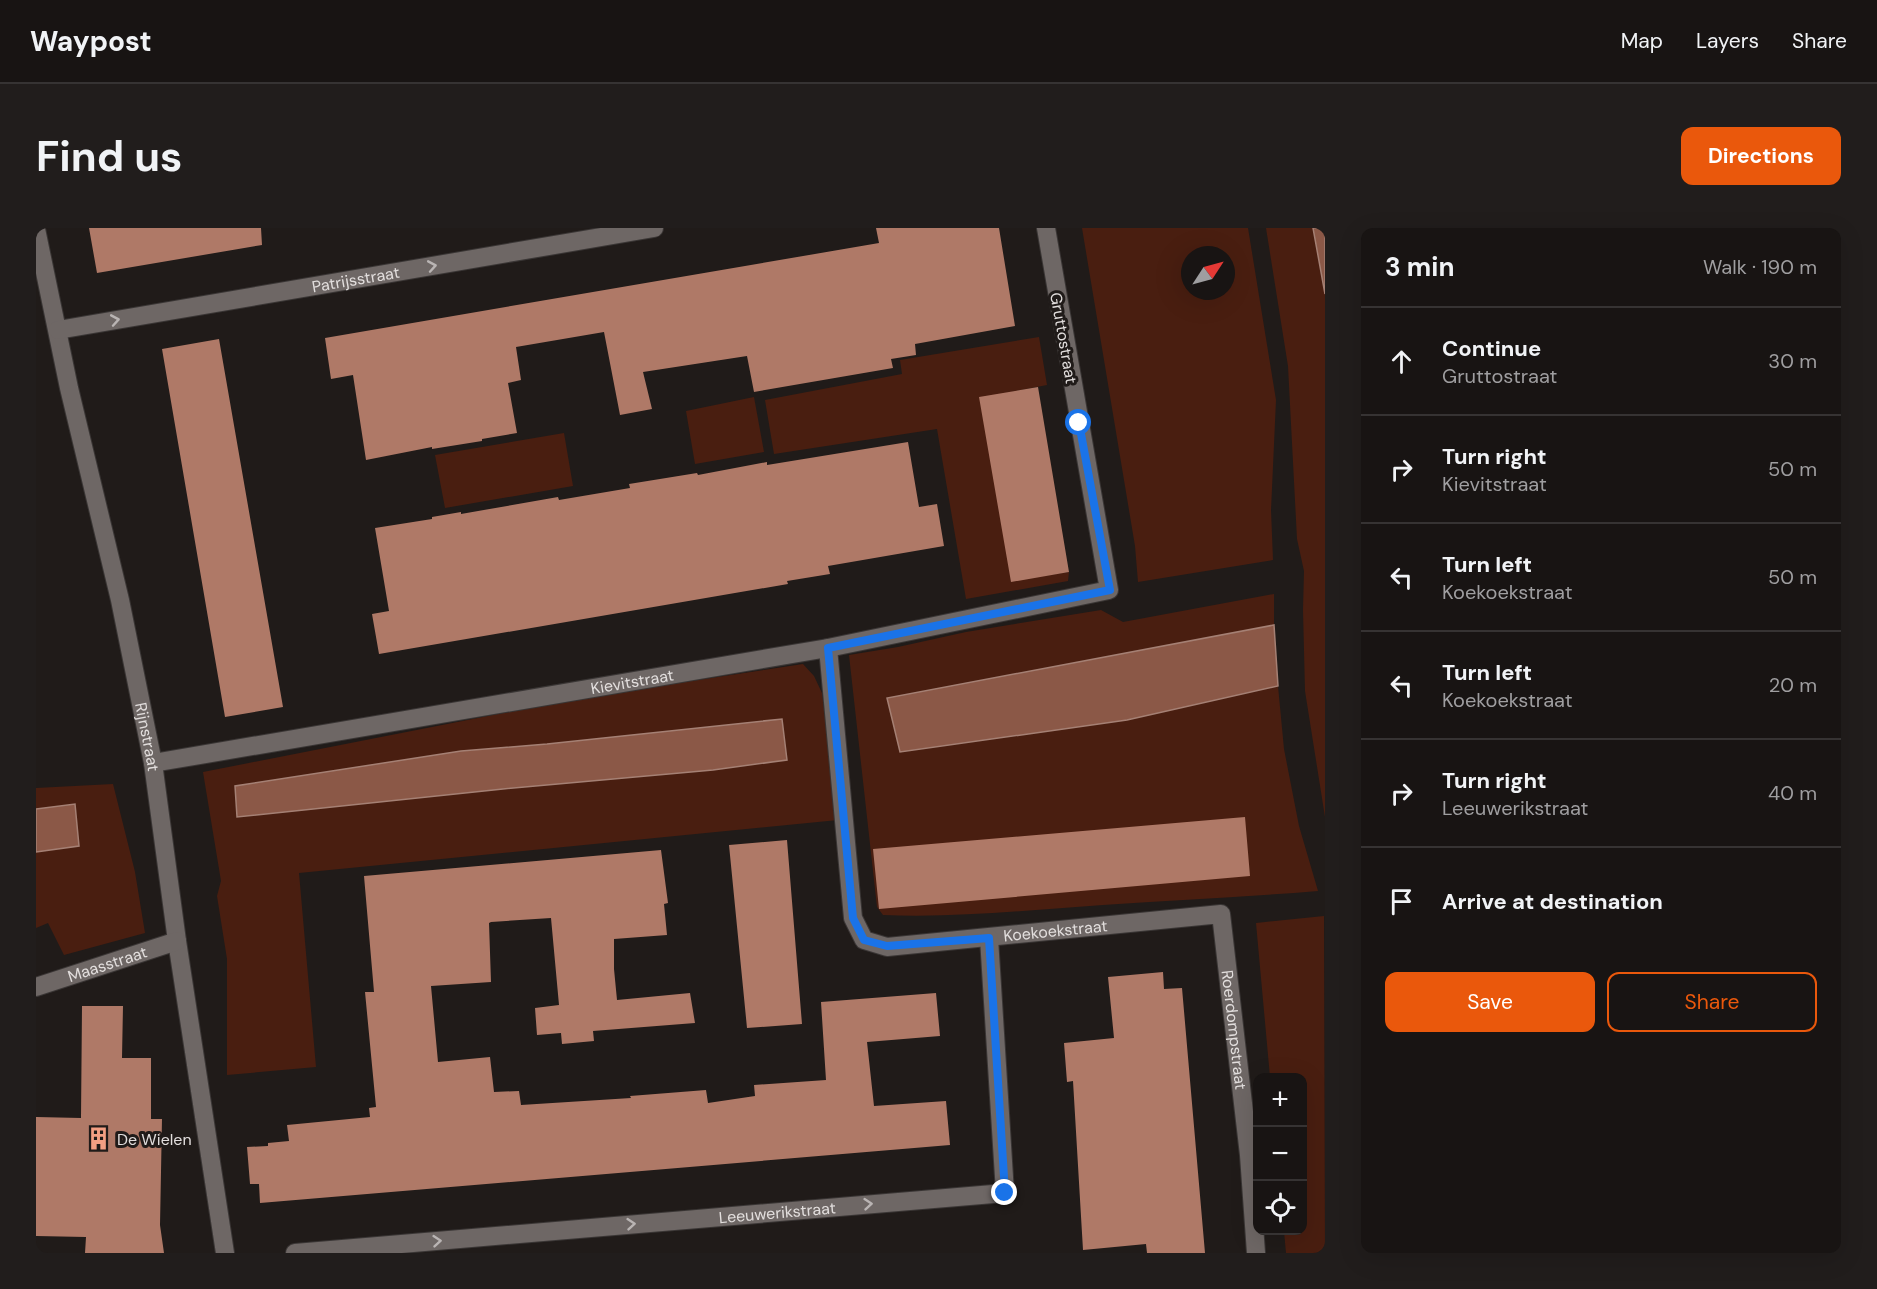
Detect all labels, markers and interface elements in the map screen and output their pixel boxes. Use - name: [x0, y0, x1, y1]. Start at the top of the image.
- text: Waypost: [30, 23, 152, 60]
- text: Map: [1621, 27, 1663, 55]
- text: Layers: [1696, 27, 1759, 55]
- text: Share: [1792, 27, 1847, 55]
- button: Directions: [1681, 127, 1841, 185]
- text: Find us: [36, 129, 182, 184]
- north arrow: [1181, 246, 1235, 300]
- text: 3 min: [1385, 250, 1454, 284]
- text: Walk · 190 m: [1703, 254, 1817, 280]
- one-way arrow: [427, 260, 437, 272]
- street label: Patrijsstraat: [310, 262, 401, 297]
- street label: Gruttostraat: [1045, 291, 1082, 385]
- one-way arrow: [111, 314, 120, 326]
- text: Continue: [1442, 334, 1541, 363]
- icon: ahead: [1385, 345, 1418, 378]
- text: 30 m: [1768, 348, 1817, 374]
- text: Gruttostraat: [1442, 363, 1557, 389]
- route start: [1065, 409, 1091, 435]
- text: Turn right: [1442, 442, 1547, 471]
- icon: right: [1385, 453, 1418, 486]
- text: 50 m: [1768, 456, 1817, 482]
- text: Kievitstraat: [1442, 471, 1547, 497]
- text: Turn left: [1442, 550, 1532, 579]
- icon: left: [1385, 561, 1418, 594]
- text: 50 m: [1768, 564, 1817, 590]
- text: Koekoekstraat: [1442, 579, 1572, 605]
- text: Turn left: [1442, 658, 1532, 687]
- street label: Kievitstraat: [589, 664, 675, 699]
- icon: left: [1385, 669, 1418, 702]
- text: 20 m: [1769, 672, 1817, 698]
- text: Koekoekstraat: [1442, 687, 1572, 713]
- street label: Rijnstraat: [130, 701, 164, 773]
- text: Turn right: [1442, 766, 1547, 795]
- icon: right: [1385, 777, 1418, 810]
- text: 40 m: [1768, 780, 1817, 806]
- text: Leeuwerikstraat: [1442, 795, 1588, 821]
- icon: arrive: [1385, 885, 1418, 918]
- text: Arrive at destination: [1442, 887, 1663, 916]
- street label: Koekoekstraat: [1002, 915, 1108, 946]
- street label: Maasstraat: [65, 941, 150, 987]
- street label: Roerdompstraat: [1217, 969, 1251, 1091]
- button: Save: [1385, 972, 1595, 1032]
- button: Share: [1607, 972, 1817, 1032]
- map controls: [1253, 1073, 1307, 1235]
- button: +: [1253, 1073, 1307, 1127]
- building icon: De Wielen: [86, 1126, 112, 1152]
- button: −: [1253, 1127, 1307, 1181]
- place label: De Wielen: [117, 1129, 192, 1150]
- route end: [991, 1179, 1017, 1205]
- button: locate: [1253, 1181, 1307, 1235]
- street label: Leeuwerikstraat: [718, 1197, 837, 1228]
- one-way arrow: [863, 1198, 872, 1211]
- one-way arrow: [627, 1218, 636, 1231]
- one-way arrow: [433, 1235, 442, 1248]

